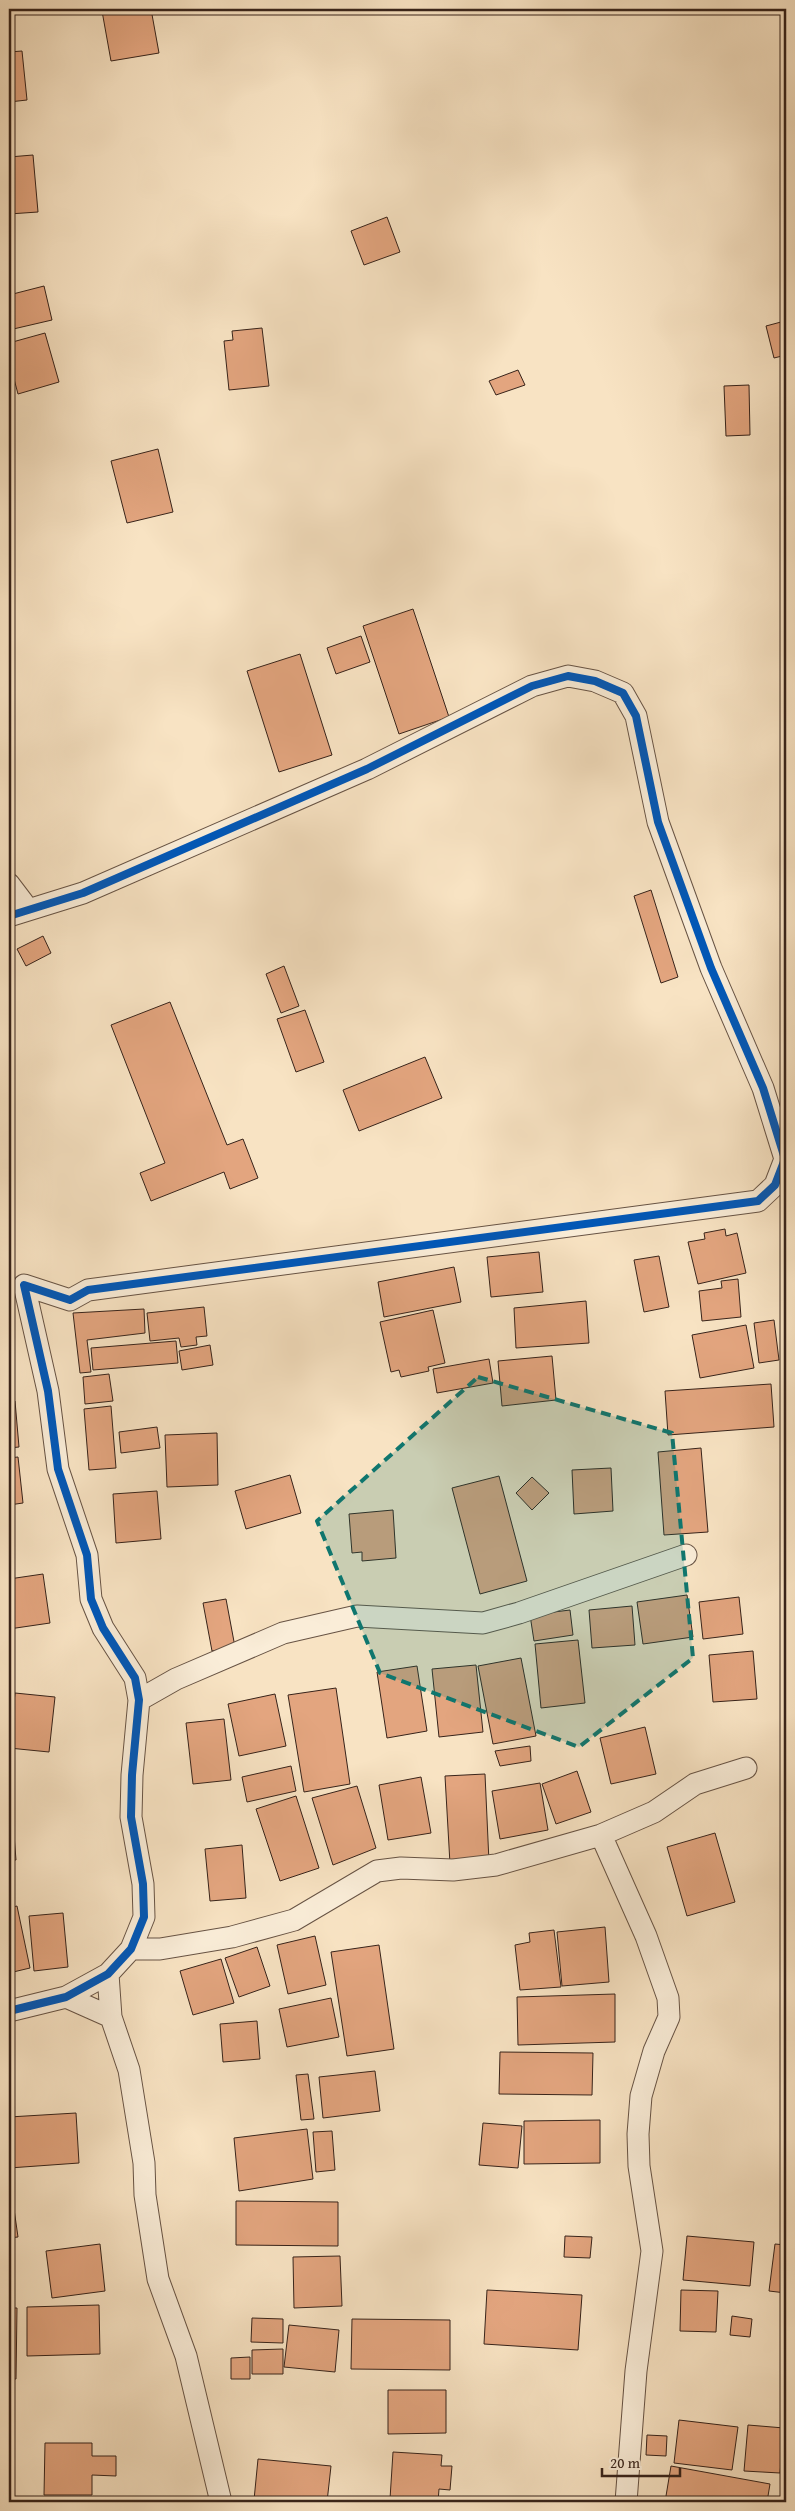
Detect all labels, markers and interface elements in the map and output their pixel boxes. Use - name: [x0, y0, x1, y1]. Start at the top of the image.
- scale bar: [602, 2446, 680, 2478]
- text: 20 m: [610, 2452, 641, 2473]

